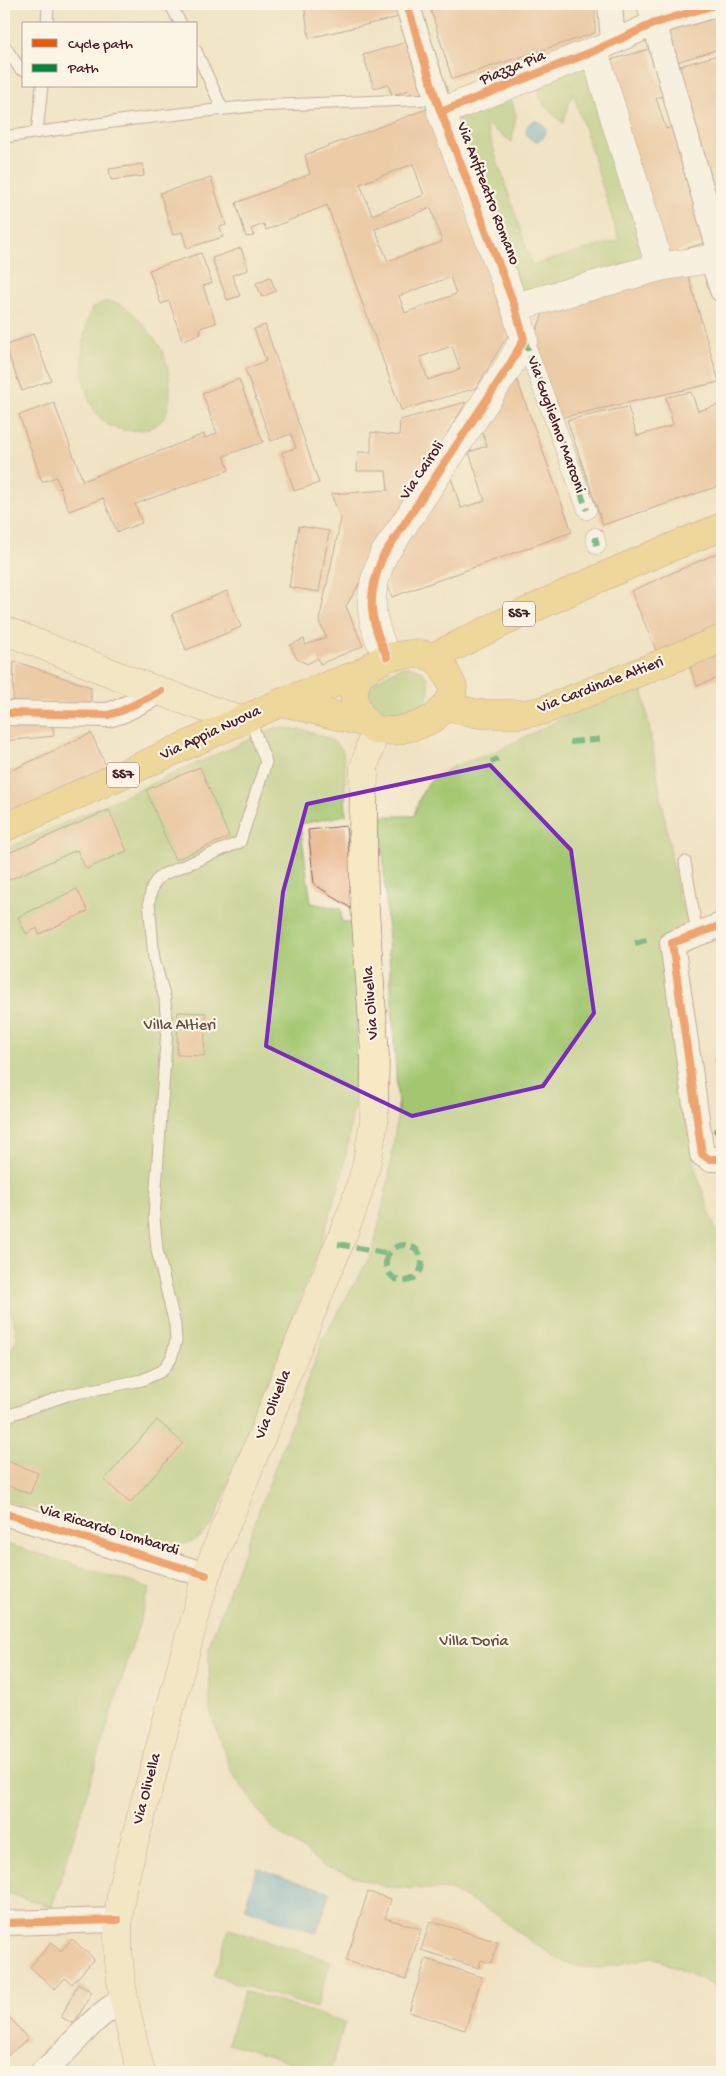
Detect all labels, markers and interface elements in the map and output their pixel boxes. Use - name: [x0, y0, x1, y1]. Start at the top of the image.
- legend: [22, 22, 198, 88]
- text: Cycle path: [68, 36, 133, 54]
- street label: Piazza Pia: [476, 47, 550, 91]
- text: Path: [67, 60, 99, 78]
- street label: Via Anfiteatro Romano: [451, 119, 523, 268]
- street label: Via Guglielmo Marconi: [521, 353, 589, 496]
- street label: Via Cairoli: [396, 438, 450, 505]
- road number: SS7: [503, 602, 535, 626]
- street label: Via Cardinale Altieri: [534, 653, 667, 719]
- street label: Via Appia Nuova: [157, 702, 265, 766]
- road number: SS7: [107, 762, 139, 788]
- street label: Via Olivella: [360, 965, 384, 1041]
- park label: Villa Altieri: [143, 1017, 216, 1036]
- street label: Via Olivella: [251, 1367, 297, 1443]
- street label: Via Riccardo Lombardi: [36, 1500, 181, 1561]
- park label: Villa Doria: [439, 1633, 510, 1652]
- street label: Via Olivella: [129, 1750, 167, 1828]

